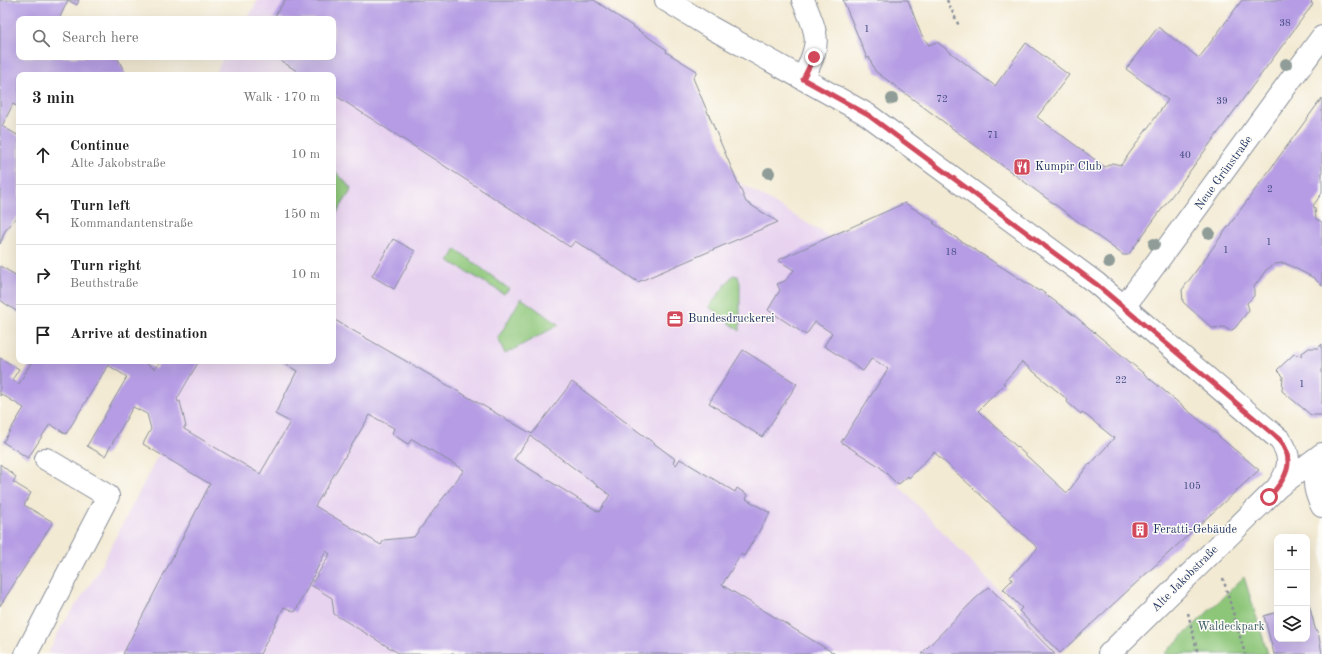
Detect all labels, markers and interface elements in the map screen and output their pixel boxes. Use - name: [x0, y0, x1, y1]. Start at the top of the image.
- search box: [16, 16, 336, 60]
- house number: 38: [1279, 18, 1291, 28]
- house number: 1: [864, 24, 870, 34]
- icon: search: [30, 27, 52, 49]
- text: Search here: [62, 31, 139, 46]
- route end: [805, 48, 823, 66]
- text: 3 min: [32, 90, 75, 107]
- text: Walk · 170 m: [243, 91, 320, 104]
- house number: 72: [936, 94, 948, 104]
- house number: 39: [1216, 96, 1228, 106]
- house number: 71: [987, 130, 999, 140]
- street label: Neue Grünstraße: [1193, 133, 1255, 212]
- text: Continue: [70, 139, 129, 154]
- icon: ahead: [32, 144, 54, 166]
- text: 10 m: [291, 148, 320, 161]
- house number: 40: [1179, 150, 1191, 160]
- text: Alte Jakobstraße: [70, 157, 166, 170]
- restaurant icon: Kumpir Club: [1012, 157, 1032, 177]
- place label: Kumpir Club: [1035, 161, 1102, 173]
- house number: 2: [1267, 184, 1273, 194]
- text: Turn left: [70, 199, 130, 214]
- icon: left: [32, 204, 54, 226]
- text: 150 m: [283, 208, 320, 221]
- text: Kommandantenstraße: [70, 217, 193, 230]
- house number: 1: [1266, 237, 1272, 247]
- house number: 1: [1223, 245, 1229, 255]
- house number: 18: [945, 247, 957, 257]
- text: Turn right: [70, 259, 141, 274]
- icon: right: [32, 264, 54, 286]
- text: 10 m: [291, 268, 320, 281]
- text: Beuthstraße: [70, 277, 138, 290]
- office icon: Bundesdruckerei: [665, 309, 685, 329]
- place label: Bundesdruckerei: [688, 313, 774, 325]
- icon: arrive: [32, 324, 54, 346]
- text: Arrive at destination: [70, 327, 208, 342]
- house number: 22: [1115, 375, 1127, 385]
- house number: 1: [1299, 379, 1305, 389]
- house number: 105: [1183, 481, 1201, 491]
- route start: [1260, 488, 1278, 506]
- building icon: Feratti-Gebäude: [1130, 520, 1150, 540]
- place label: Feratti-Gebäude: [1153, 524, 1238, 536]
- map controls: [1274, 534, 1310, 642]
- button: +: [1274, 534, 1310, 570]
- street label: Alte Jakobstraße: [1150, 543, 1221, 614]
- button: −: [1274, 570, 1310, 606]
- button: layers: [1274, 606, 1310, 642]
- park label: Waldeckpark: [1197, 621, 1265, 633]

